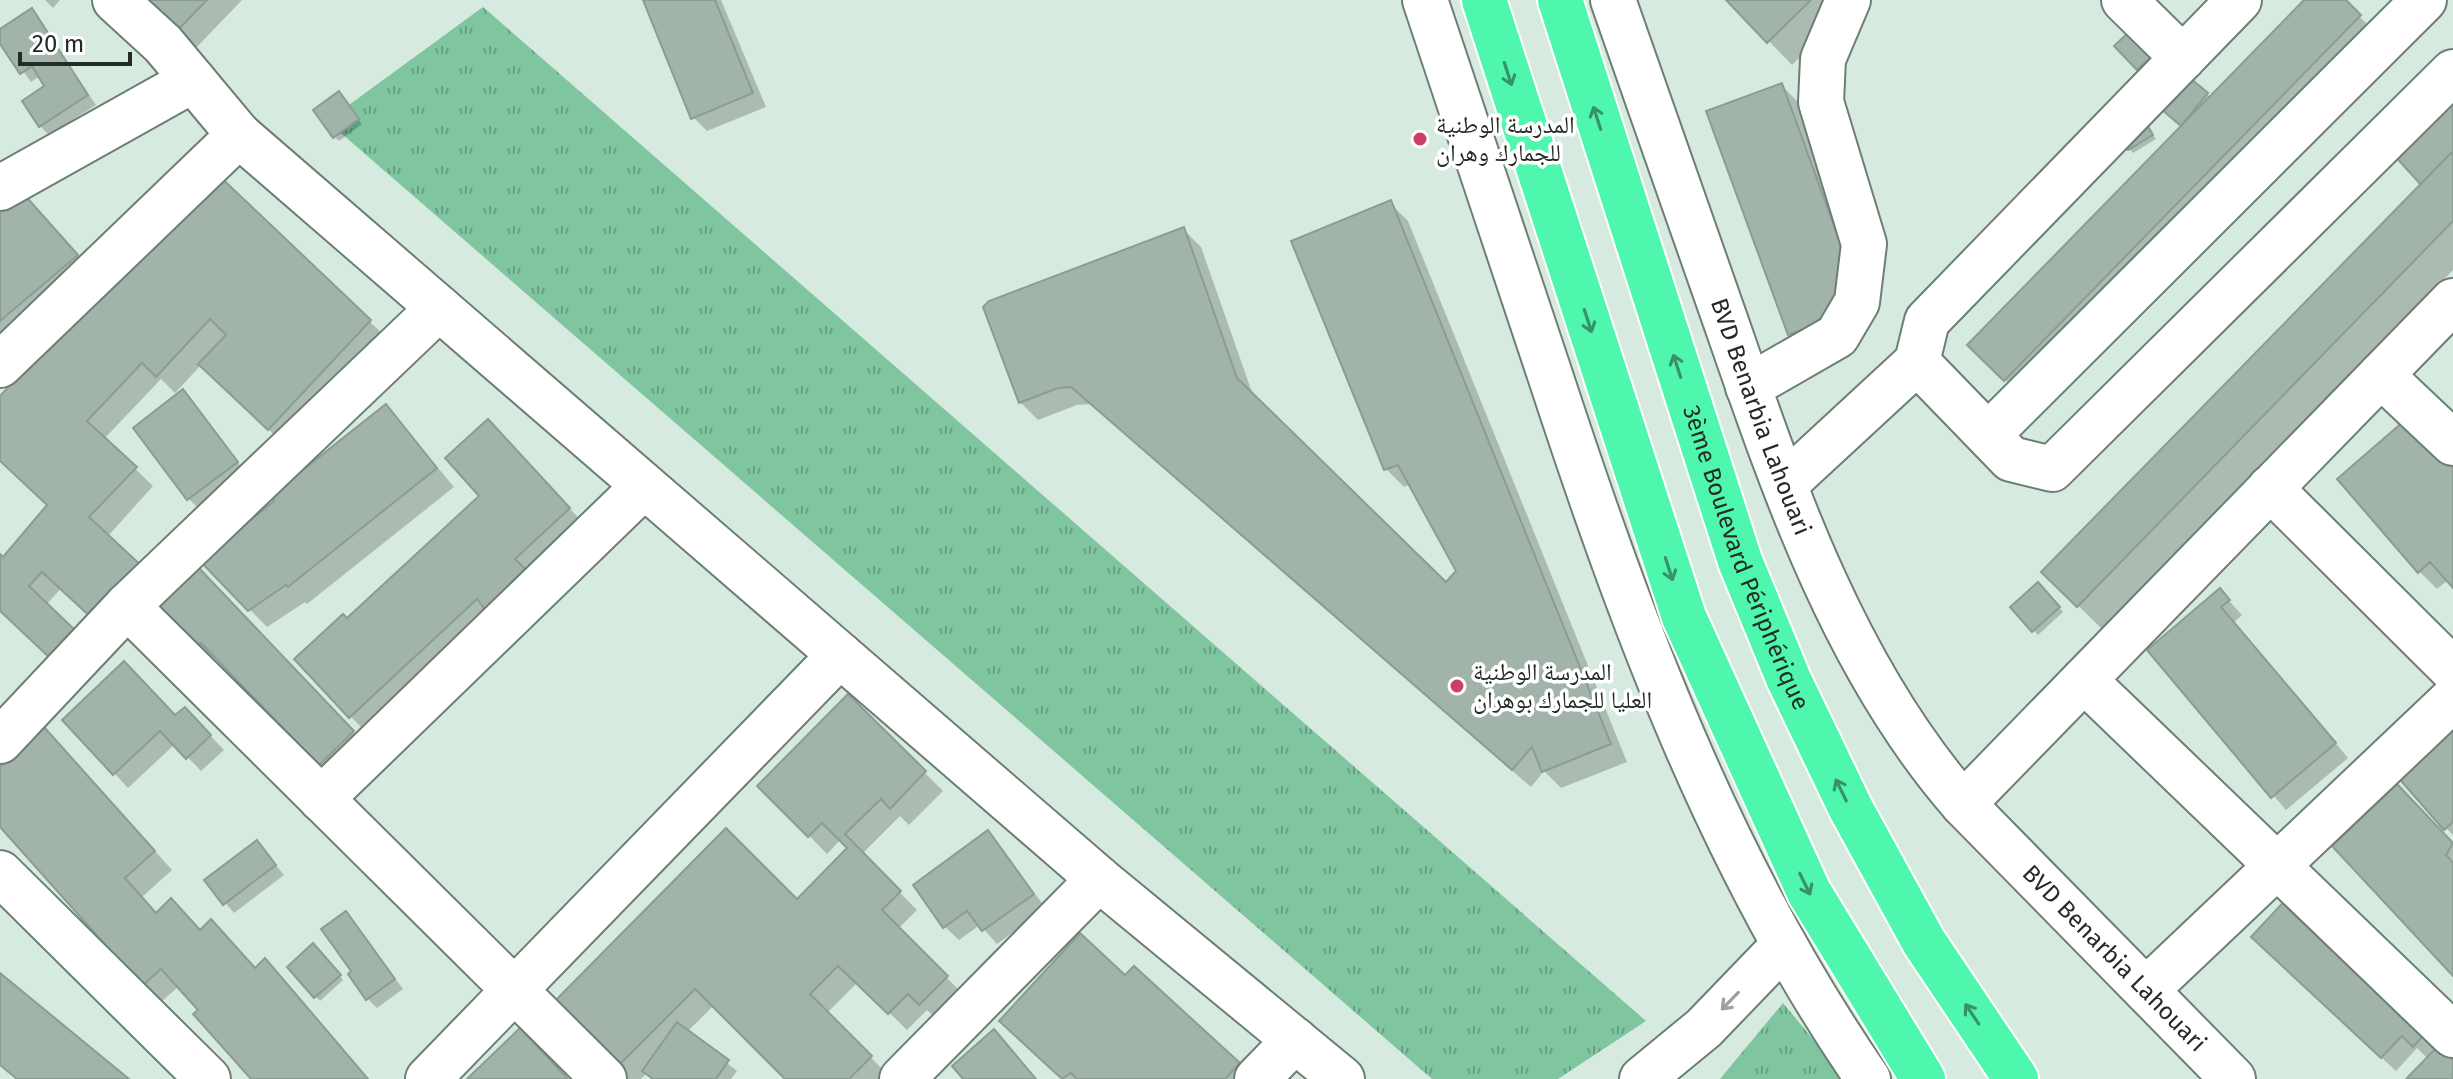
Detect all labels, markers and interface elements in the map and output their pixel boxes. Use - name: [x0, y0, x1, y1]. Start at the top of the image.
- scale bar: [20, 16, 130, 66]
- text: 20 m: [32, 30, 84, 58]
- one-way arrow: [1502, 61, 1516, 86]
- one-way arrow: [1589, 106, 1604, 131]
- place label: المدرسة الوطنية للجمارك وهران: [1436, 111, 1575, 167]
- marker: المدرسة الوطنية للجمارك وهران: [1411, 130, 1429, 148]
- street label: BVD Benarbia Lahouari: [1705, 295, 1817, 539]
- one-way arrow: [1582, 309, 1597, 334]
- one-way arrow: [1669, 353, 1684, 379]
- street label: 3ème Boulevard Périphérique: [1677, 402, 1815, 714]
- one-way arrow: [1662, 556, 1677, 581]
- place label: المدرسة الوطنية العليا للجمارك بوهران: [1473, 658, 1652, 714]
- marker: المدرسة الوطنية العليا للجمارك بوهران: [1448, 677, 1466, 695]
- one-way arrow: [1833, 778, 1848, 802]
- street label: BVD Benarbia Lahouari: [2017, 859, 2212, 1057]
- one-way arrow: [1798, 872, 1813, 896]
- one-way arrow: [1720, 991, 1739, 1011]
- one-way arrow: [1964, 1004, 1980, 1026]

